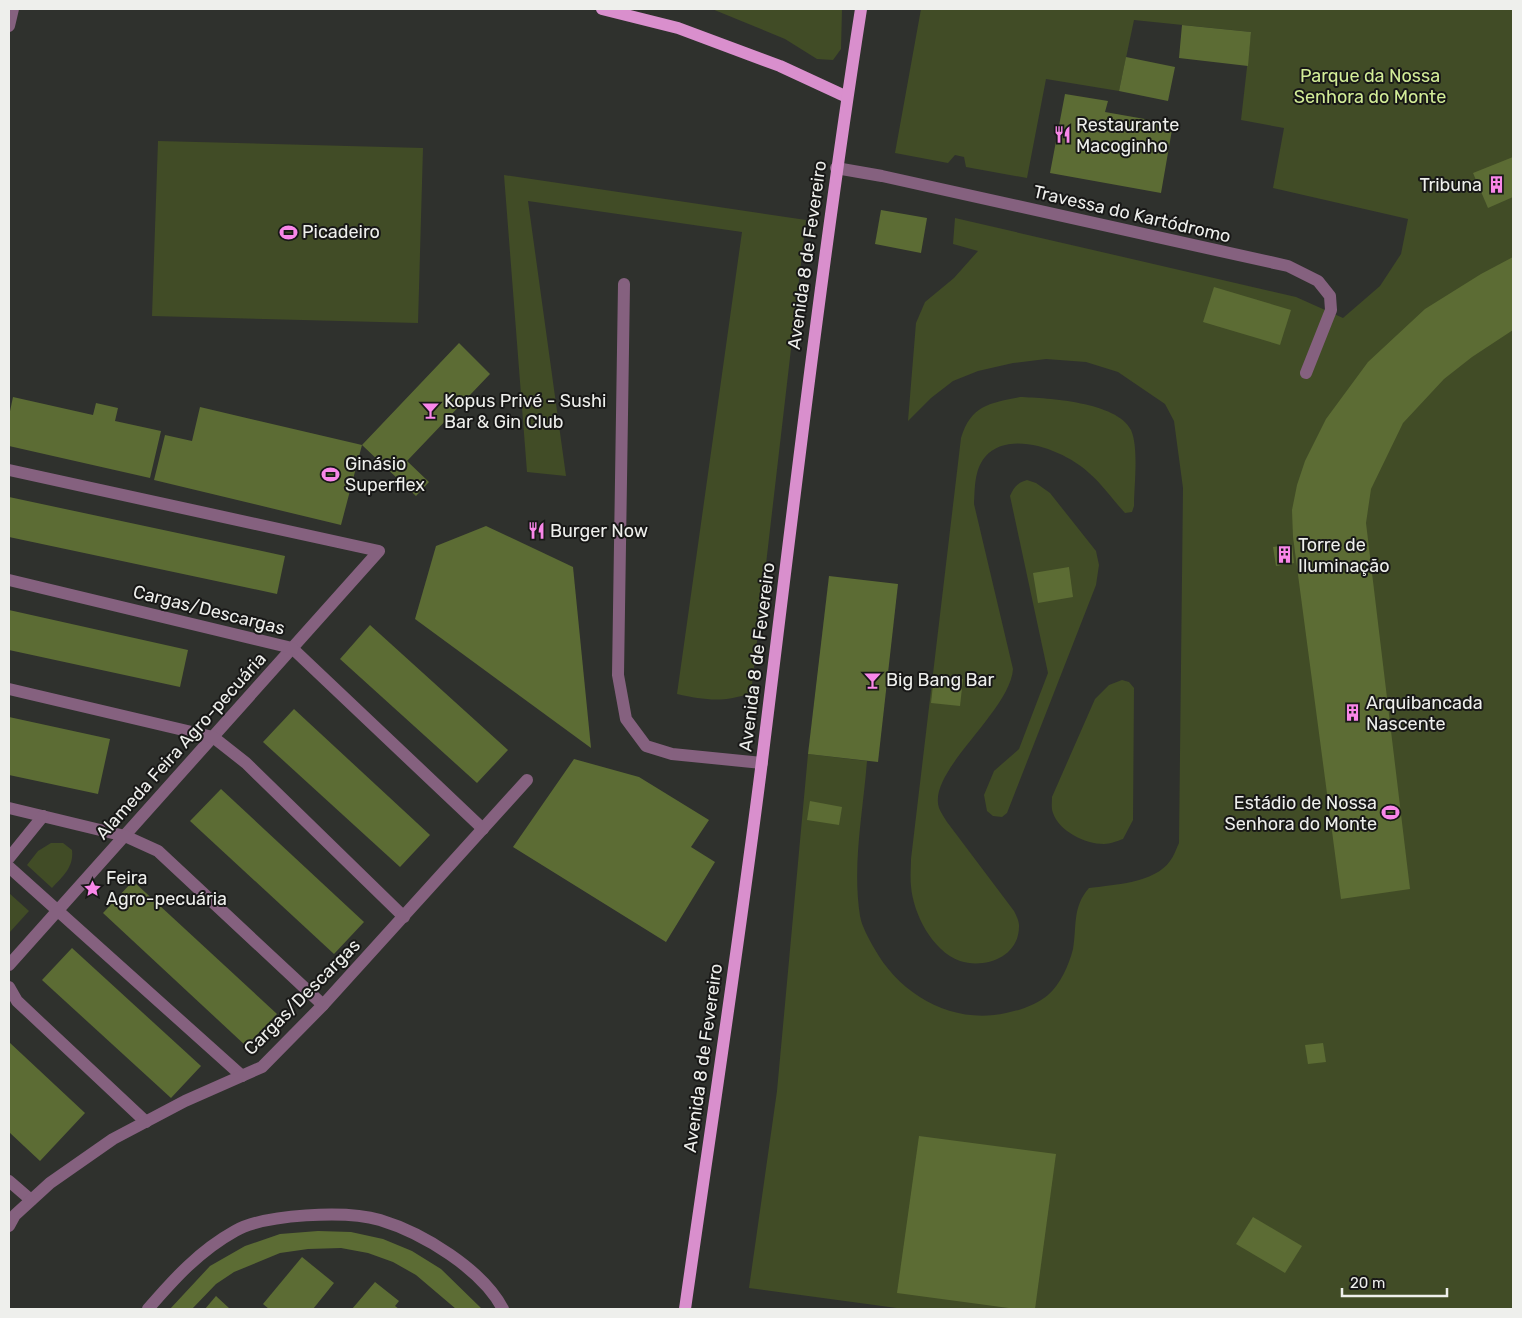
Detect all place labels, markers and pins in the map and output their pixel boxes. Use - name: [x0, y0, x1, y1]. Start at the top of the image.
- place label: Restaurante Macoginho: [1076, 114, 1179, 157]
- restaurant icon: Restaurante Macoginho: [1052, 125, 1072, 145]
- place label: Tribuna: [1419, 174, 1482, 196]
- building icon: Tribuna: [1486, 175, 1506, 195]
- place label: Picadeiro: [302, 221, 380, 243]
- sports icon: Picadeiro: [278, 222, 298, 242]
- place label: Kopus Privé - Sushi Bar & Gin Club: [444, 390, 606, 433]
- bar icon: Kopus Privé - Sushi Bar & Gin Club: [420, 401, 440, 421]
- place label: Ginásio Superflex: [345, 453, 425, 496]
- sports icon: Ginásio Superflex: [321, 464, 341, 484]
- place label: Burger Now: [550, 520, 648, 542]
- restaurant icon: Burger Now: [526, 521, 546, 541]
- place label: Torre de Iluminação: [1298, 534, 1390, 577]
- building icon: Torre de Iluminação: [1274, 545, 1294, 565]
- place label: Big Bang Bar: [886, 669, 995, 691]
- bar icon: Big Bang Bar: [862, 670, 882, 690]
- place label: Arquibancada Nascente: [1366, 692, 1483, 735]
- building icon: Arquibancada Nascente: [1342, 703, 1362, 723]
- place label: Estádio de Nossa Senhora do Monte: [1225, 792, 1377, 835]
- sports icon: Estádio de Nossa Senhora do Monte: [1381, 803, 1401, 823]
- place label: Feira Agro-pecuária: [106, 867, 227, 910]
- place icon: Feira Agro-pecuária: [82, 878, 102, 898]

